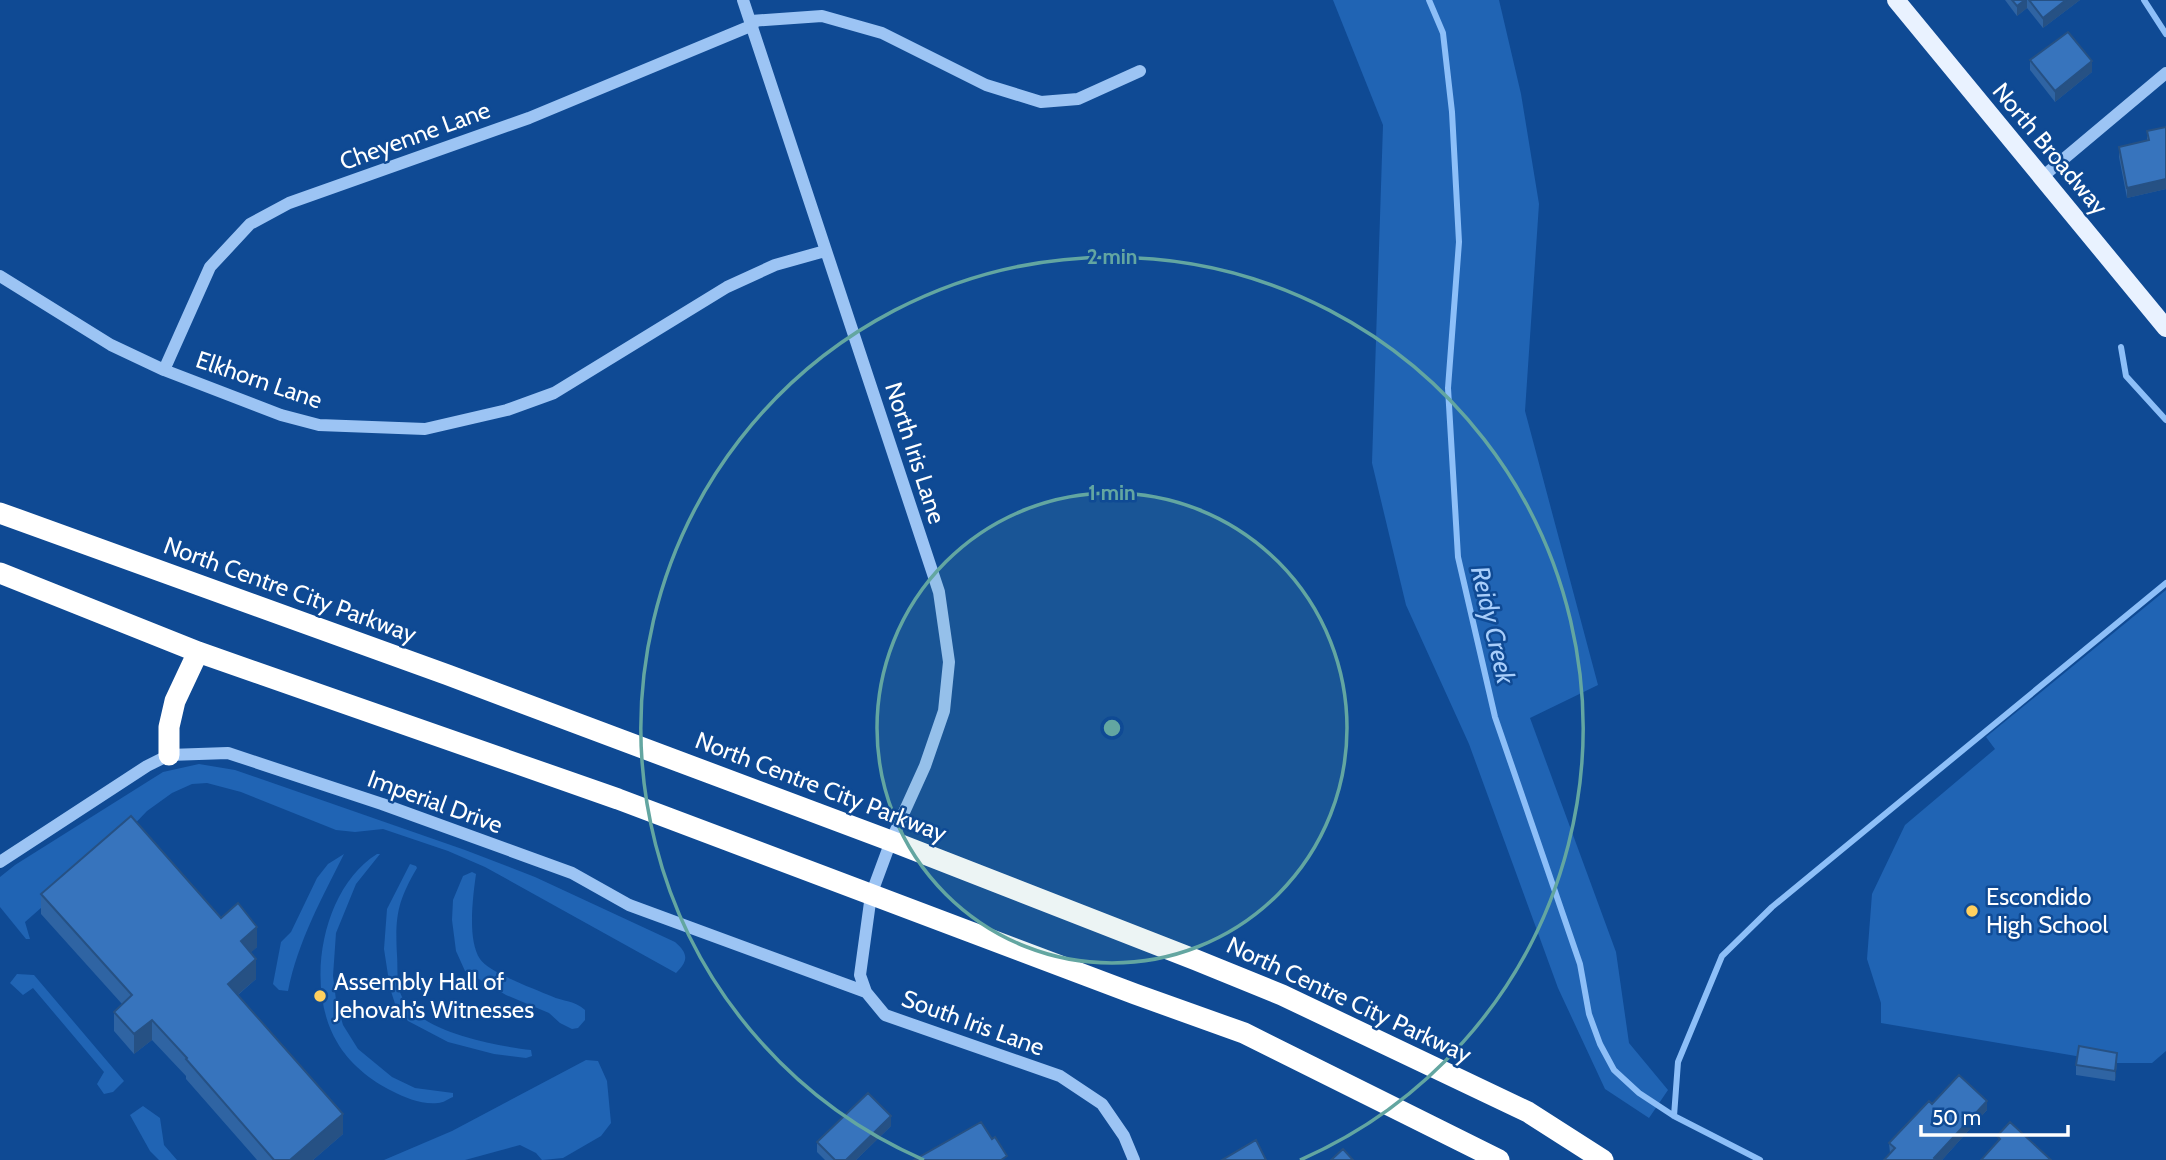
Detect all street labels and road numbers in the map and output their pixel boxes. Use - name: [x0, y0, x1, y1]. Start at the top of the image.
- street label: North Broadway: [1987, 77, 2114, 221]
- street label: Cheyenne Lane: [336, 95, 494, 176]
- street label: Elkhorn Lane: [192, 344, 326, 415]
- street label: North Iris Lane: [879, 378, 952, 527]
- street label: North Centre City Parkway: [160, 530, 420, 649]
- street label: North Centre City Parkway: [691, 725, 951, 848]
- street label: Imperial Drive: [364, 764, 507, 839]
- street label: North Centre City Parkway: [1222, 930, 1476, 1069]
- street label: South Iris Lane: [898, 983, 1048, 1062]

